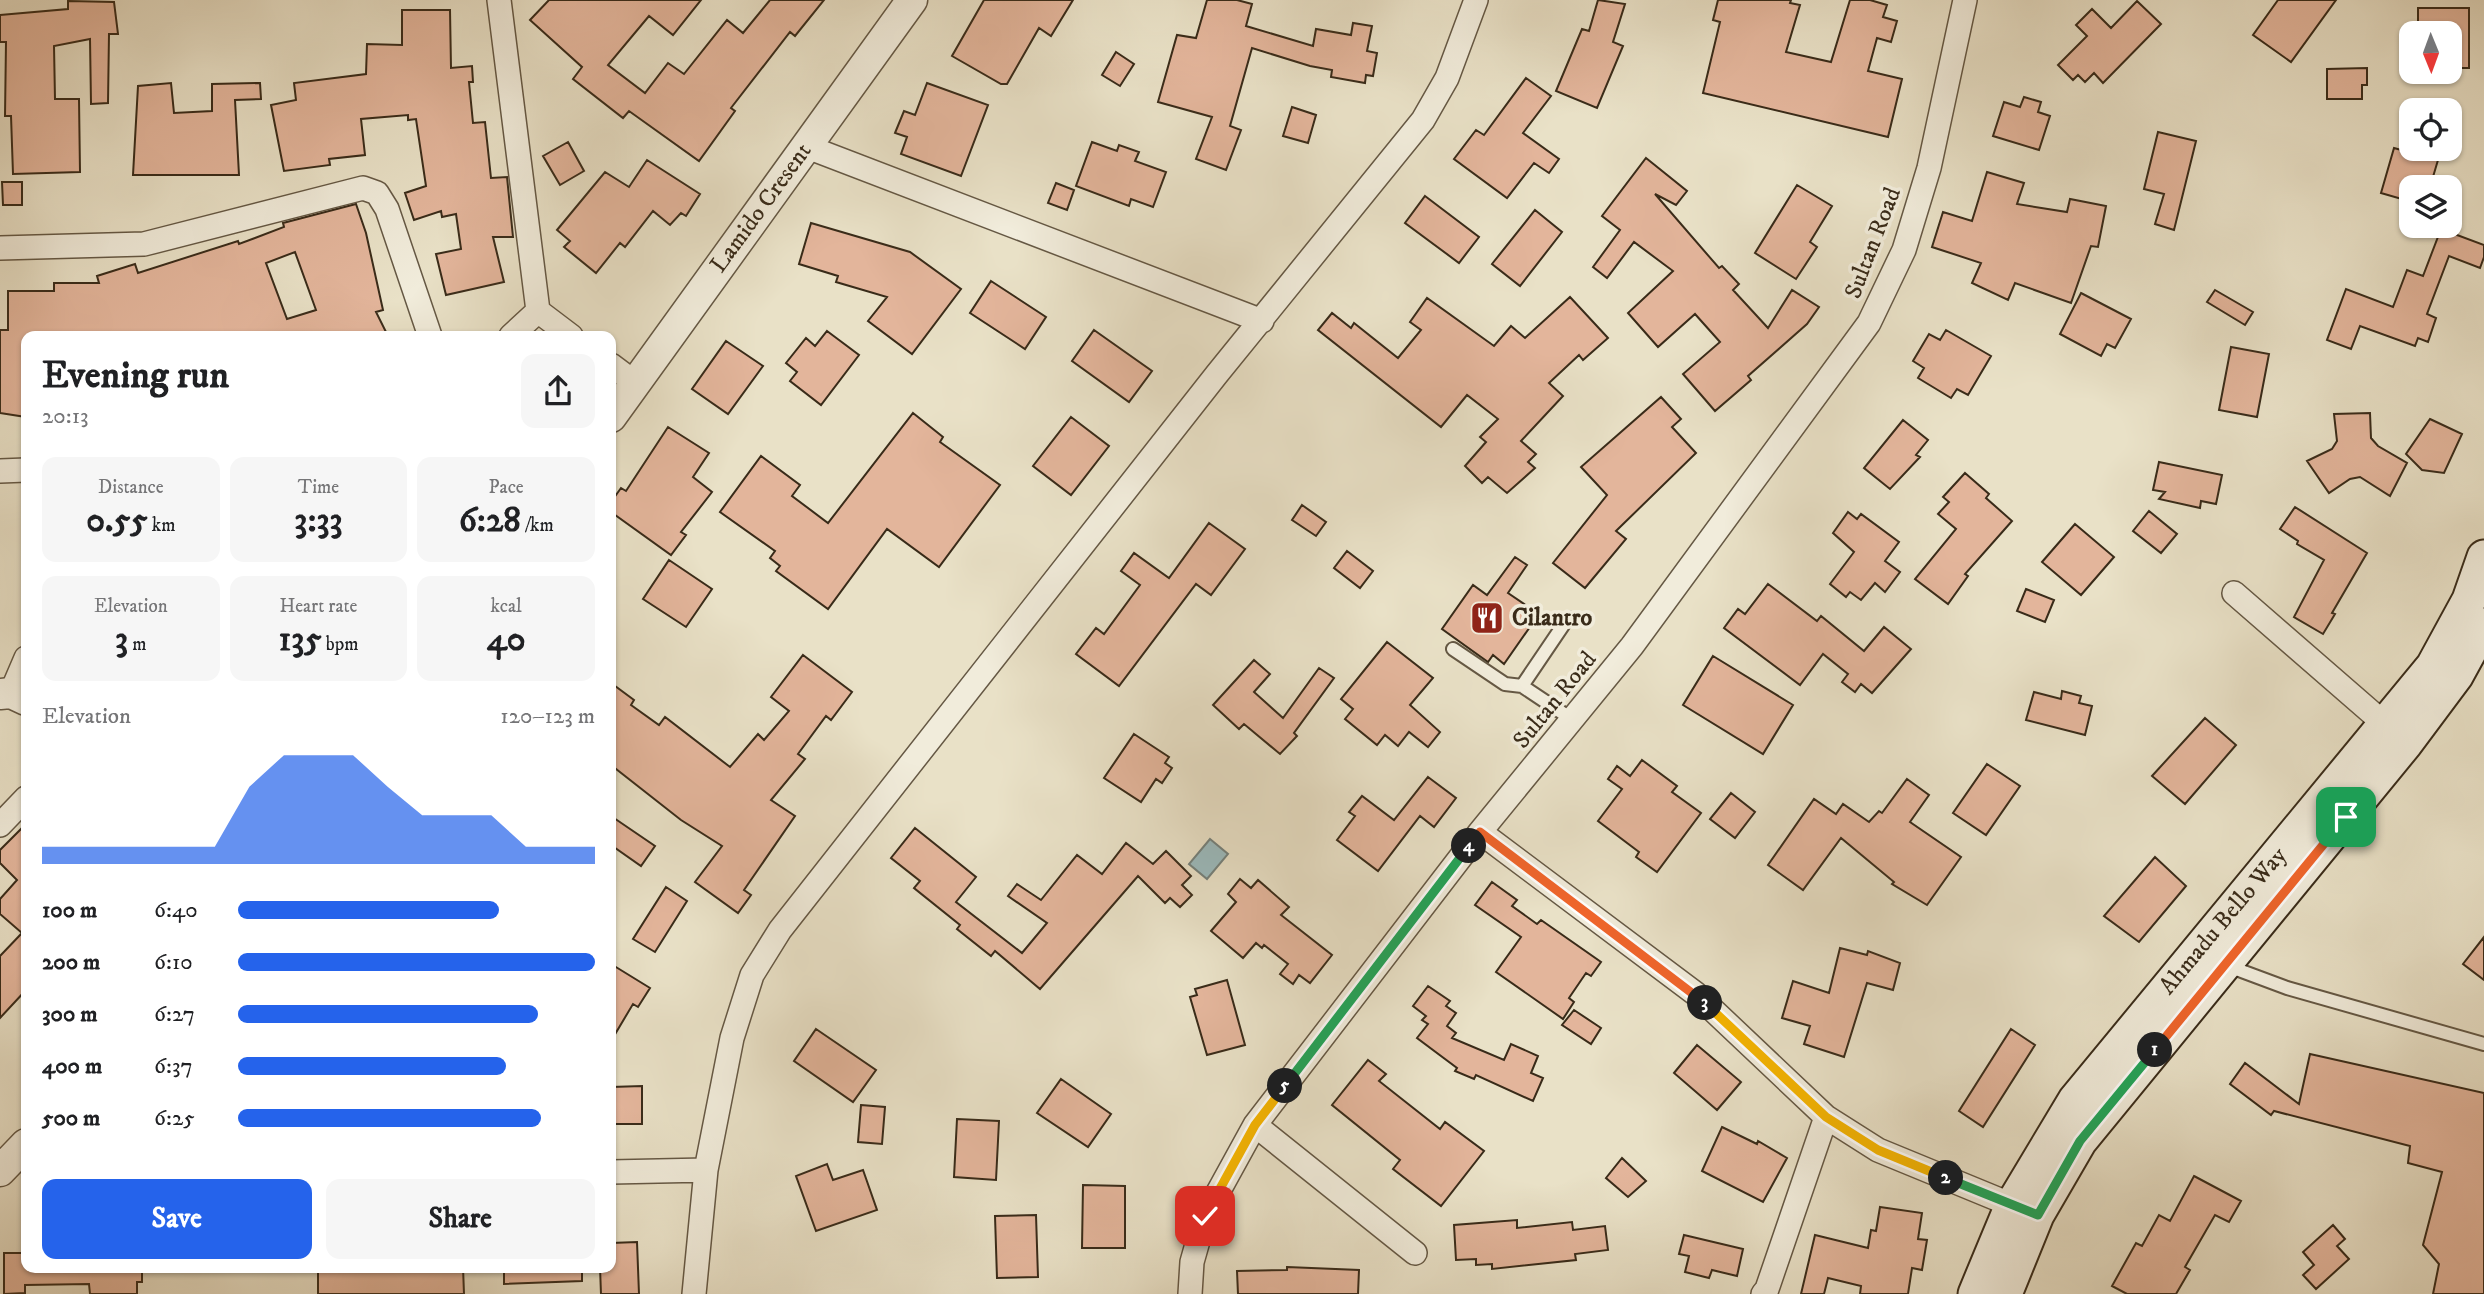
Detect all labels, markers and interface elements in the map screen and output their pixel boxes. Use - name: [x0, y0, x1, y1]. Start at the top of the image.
- north arrow: [2399, 21, 2462, 84]
- map controls: [2399, 21, 2462, 238]
- button: locate: [2399, 98, 2462, 161]
- street label: Lamido Cresent: [704, 137, 818, 279]
- button: layers: [2399, 175, 2462, 238]
- street label: Sultan Road: [1838, 183, 1908, 303]
- text: Evening run: [42, 352, 229, 400]
- button: share: [521, 354, 595, 428]
- text: 20:13: [42, 402, 89, 431]
- text: Distance: [98, 476, 164, 499]
- text: Time: [298, 476, 339, 499]
- text: Pace: [489, 476, 524, 499]
- text: 0.55: [86, 499, 148, 543]
- text: 3:33: [294, 499, 343, 543]
- text: 6:28: [459, 499, 521, 543]
- text: km: [148, 514, 175, 537]
- text: /km: [521, 514, 554, 537]
- text: Elevation: [94, 595, 168, 618]
- text: Heart rate: [280, 595, 357, 618]
- text: kcal: [491, 595, 522, 618]
- restaurant icon: Cilantro: [1468, 599, 1506, 637]
- place label: Cilantro: [1512, 603, 1592, 633]
- text: 3: [115, 618, 128, 662]
- text: 135: [278, 618, 322, 662]
- text: 40: [487, 618, 526, 662]
- text: m: [128, 633, 147, 656]
- text: bpm: [322, 633, 359, 656]
- street label: Sultan Road: [1507, 645, 1603, 755]
- text: Elevation: [42, 702, 131, 731]
- text: 120–123 m: [500, 702, 595, 731]
- pin: [2316, 787, 2376, 847]
- icon: arrive: [2327, 798, 2365, 836]
- pin: 4: [1452, 828, 1486, 864]
- text: 4: [1463, 834, 1474, 857]
- street label: Ahmadu Bello Way: [2153, 841, 2294, 1001]
- text: 100 m: [42, 896, 97, 925]
- text: 6:40: [154, 896, 198, 925]
- text: 200 m: [42, 948, 100, 977]
- text: 6:10: [154, 948, 193, 977]
- pin: 3: [1688, 986, 1722, 1020]
- text: 3: [1701, 991, 1708, 1014]
- text: 300 m: [42, 1000, 98, 1029]
- text: 6:27: [154, 1000, 195, 1029]
- pin: 1: [2138, 1032, 2172, 1068]
- text: 1: [2151, 1038, 2158, 1061]
- text: 400 m: [42, 1052, 102, 1081]
- text: 6:37: [154, 1052, 193, 1081]
- pin: 5: [1268, 1068, 1302, 1104]
- text: 5: [1280, 1074, 1289, 1097]
- text: 500 m: [42, 1104, 100, 1133]
- text: 6:25: [154, 1104, 195, 1133]
- pin: 2: [1928, 1160, 1964, 1196]
- text: 2: [1941, 1166, 1950, 1189]
- button: Save: [42, 1179, 312, 1259]
- button: Share: [326, 1179, 595, 1259]
- pin: [1175, 1186, 1235, 1246]
- icon: check: [1186, 1197, 1224, 1235]

